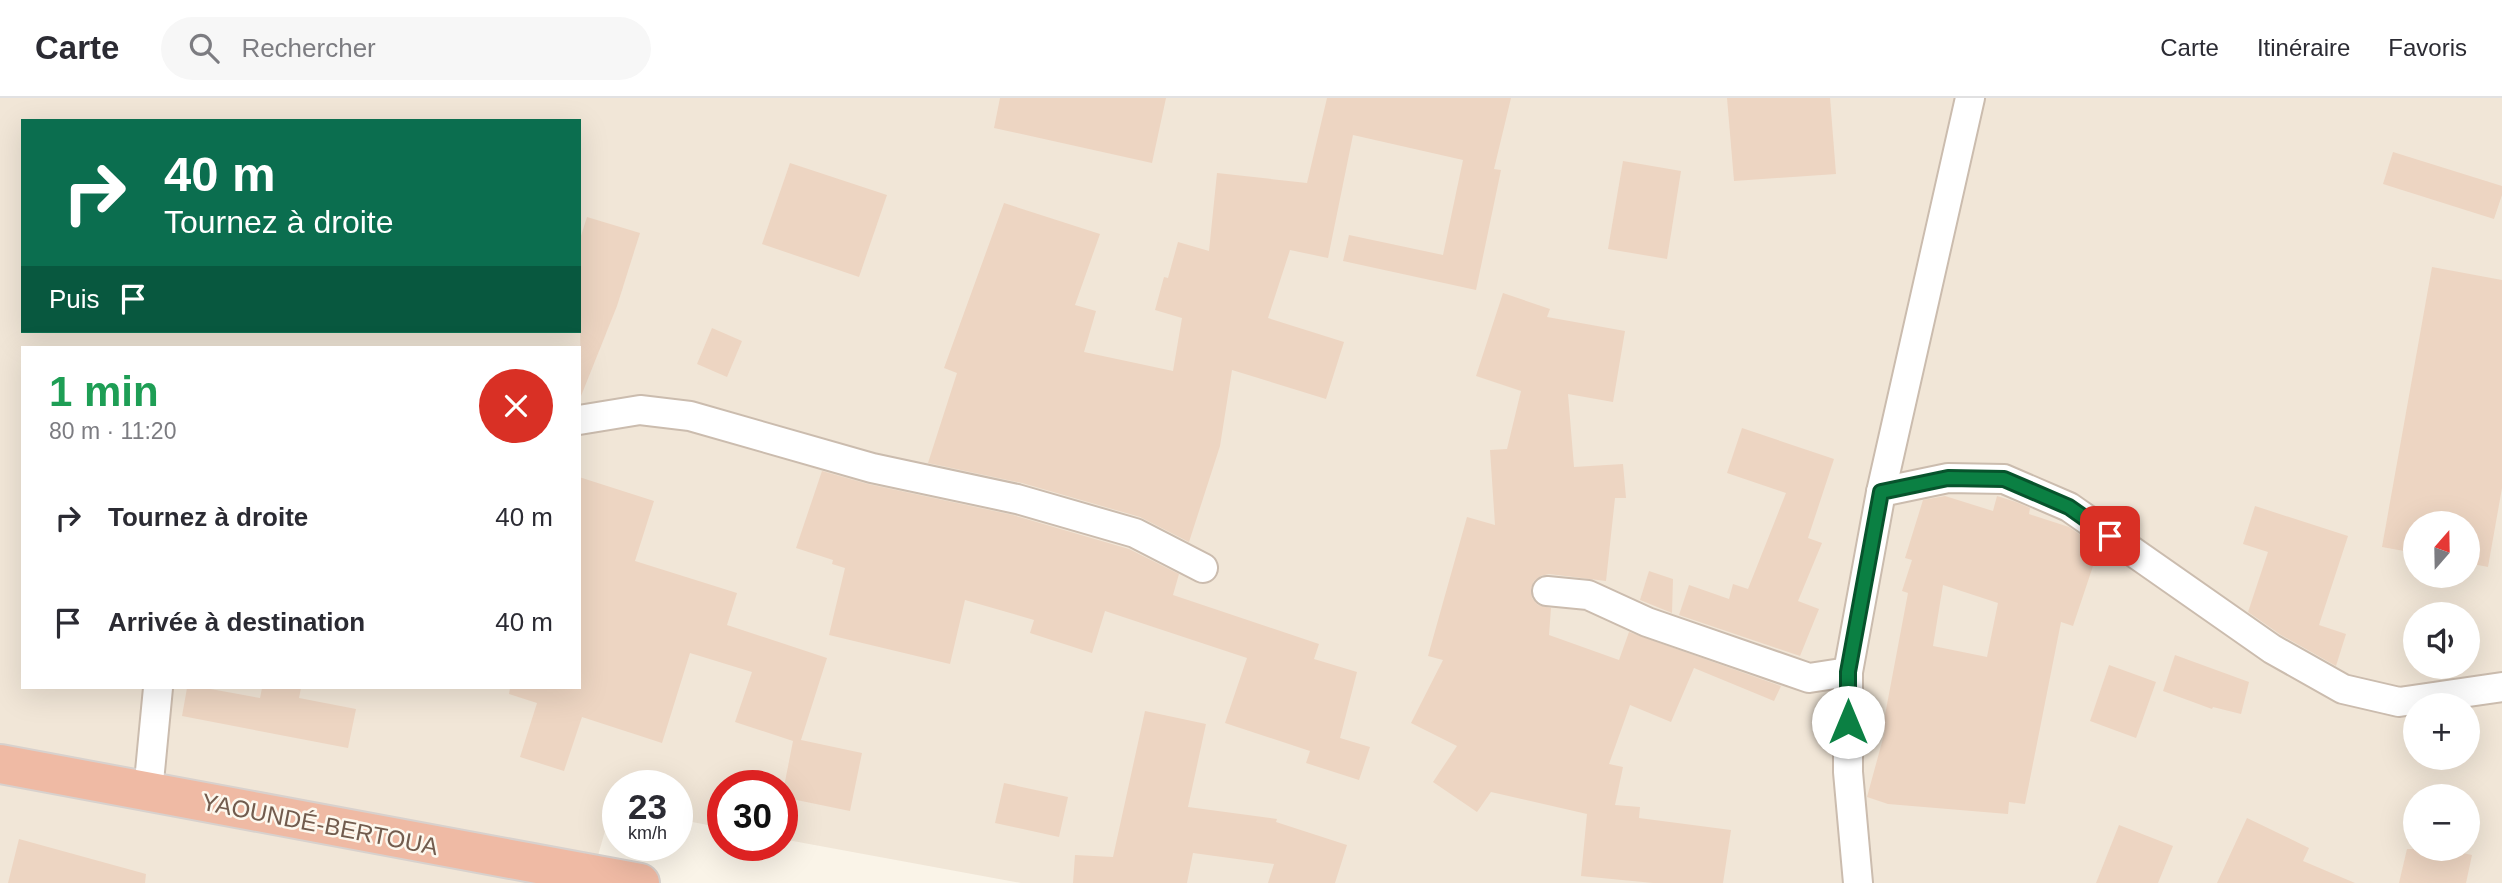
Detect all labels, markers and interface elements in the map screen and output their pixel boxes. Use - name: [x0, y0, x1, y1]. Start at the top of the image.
- search box: [161, 17, 651, 80]
- text: Carte: [35, 29, 119, 66]
- icon: search: [185, 29, 223, 67]
- text: Rechercher: [241, 33, 376, 63]
- text: Carte: [2160, 34, 2219, 61]
- text: Itinéraire: [2257, 34, 2350, 61]
- text: Favoris: [2388, 34, 2467, 61]
- icon: right: [49, 147, 140, 238]
- text: 40 m: [164, 147, 276, 201]
- text: Tournez à droite: [164, 204, 393, 240]
- icon: arrive: [114, 280, 152, 318]
- text: Puis: [49, 284, 100, 314]
- text: 1 min: [49, 368, 159, 415]
- button: close: [479, 369, 553, 443]
- text: 80 m · 11:20: [49, 418, 176, 444]
- icon: right: [49, 499, 87, 537]
- text: Tournez à droite: [108, 502, 308, 532]
- text: 40 m: [495, 502, 553, 532]
- pin: [2080, 506, 2140, 566]
- north arrow: [2403, 511, 2480, 588]
- map controls: [2403, 511, 2480, 861]
- icon: arrive: [2091, 517, 2129, 555]
- button: sound: [2403, 602, 2480, 679]
- icon: arrive: [49, 604, 87, 642]
- text: Arrivée à destination: [108, 607, 365, 637]
- text: 40 m: [495, 607, 553, 637]
- position arrow: [1811, 685, 1885, 759]
- button: +: [2403, 693, 2480, 770]
- speed limit sign: 30: [707, 770, 798, 861]
- button: −: [2403, 784, 2480, 861]
- text: 23: [628, 787, 667, 826]
- street label: YAOUNDÉ-BERTOUA: [200, 788, 440, 860]
- text: km/h: [628, 823, 667, 843]

